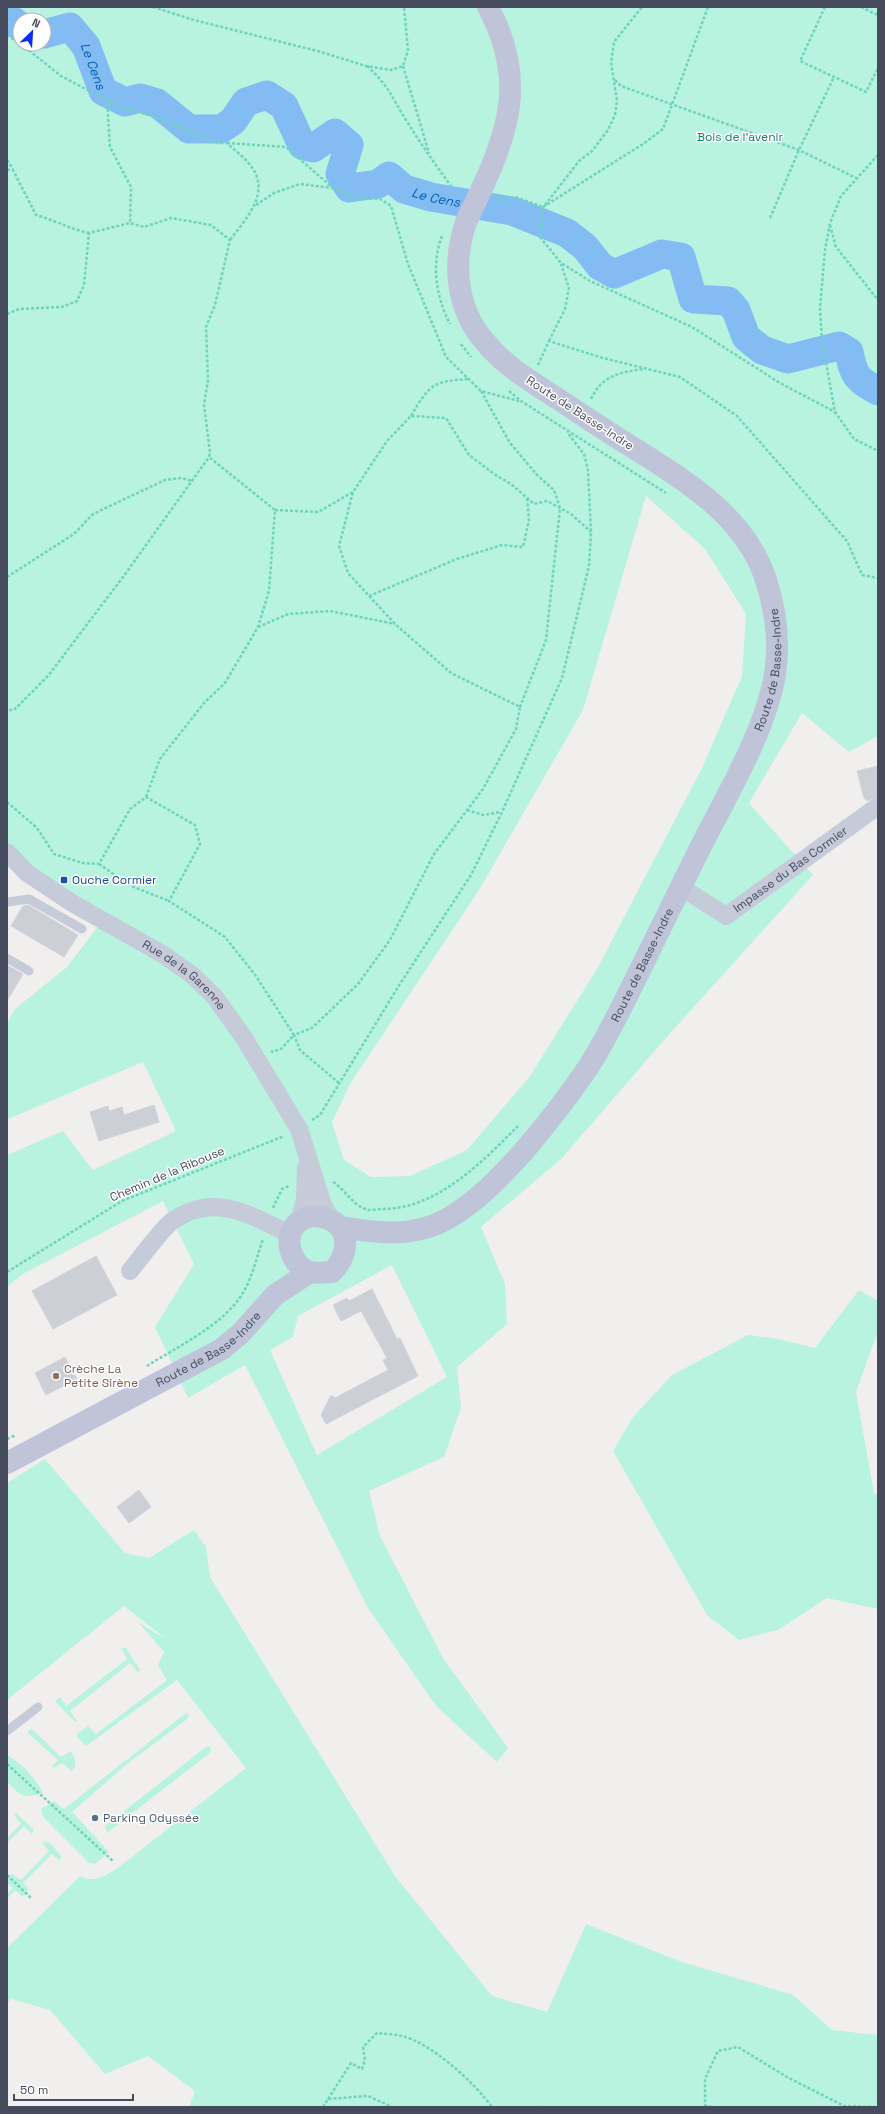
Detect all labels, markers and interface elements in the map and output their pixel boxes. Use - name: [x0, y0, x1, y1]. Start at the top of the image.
- north arrow: [12, 12, 52, 52]
- text: N: [30, 15, 43, 31]
- water label: Le Cens: [76, 40, 110, 93]
- park label: Bois de l'avenir: [697, 129, 783, 145]
- water label: Le Cens: [410, 184, 462, 211]
- street label: Route de Basse-Indre: [523, 372, 637, 454]
- street label: Route de Basse-Indre: [751, 607, 785, 734]
- street label: Impasse du Bas Cormier: [730, 822, 851, 916]
- place label: Ouche Cormier: [72, 872, 157, 888]
- marker: Ouche Cormier: [59, 875, 69, 885]
- street label: Route de Basse-Indre: [607, 905, 677, 1025]
- street label: Rue de la Garenne: [139, 936, 230, 1013]
- street label: Chemin de la Ribouse: [107, 1143, 227, 1205]
- street label: Route de Basse-Indre: [153, 1308, 265, 1391]
- place label: Crèche La Petite Sirène: [64, 1361, 138, 1391]
- marker: Crèche La Petite Sirène: [51, 1371, 61, 1381]
- place label: Parking Odyssée: [103, 1810, 199, 1826]
- marker: Parking Odyssée: [90, 1813, 100, 1823]
- scale bar: [14, 2076, 133, 2102]
- text: 50 m: [20, 2082, 48, 2098]

